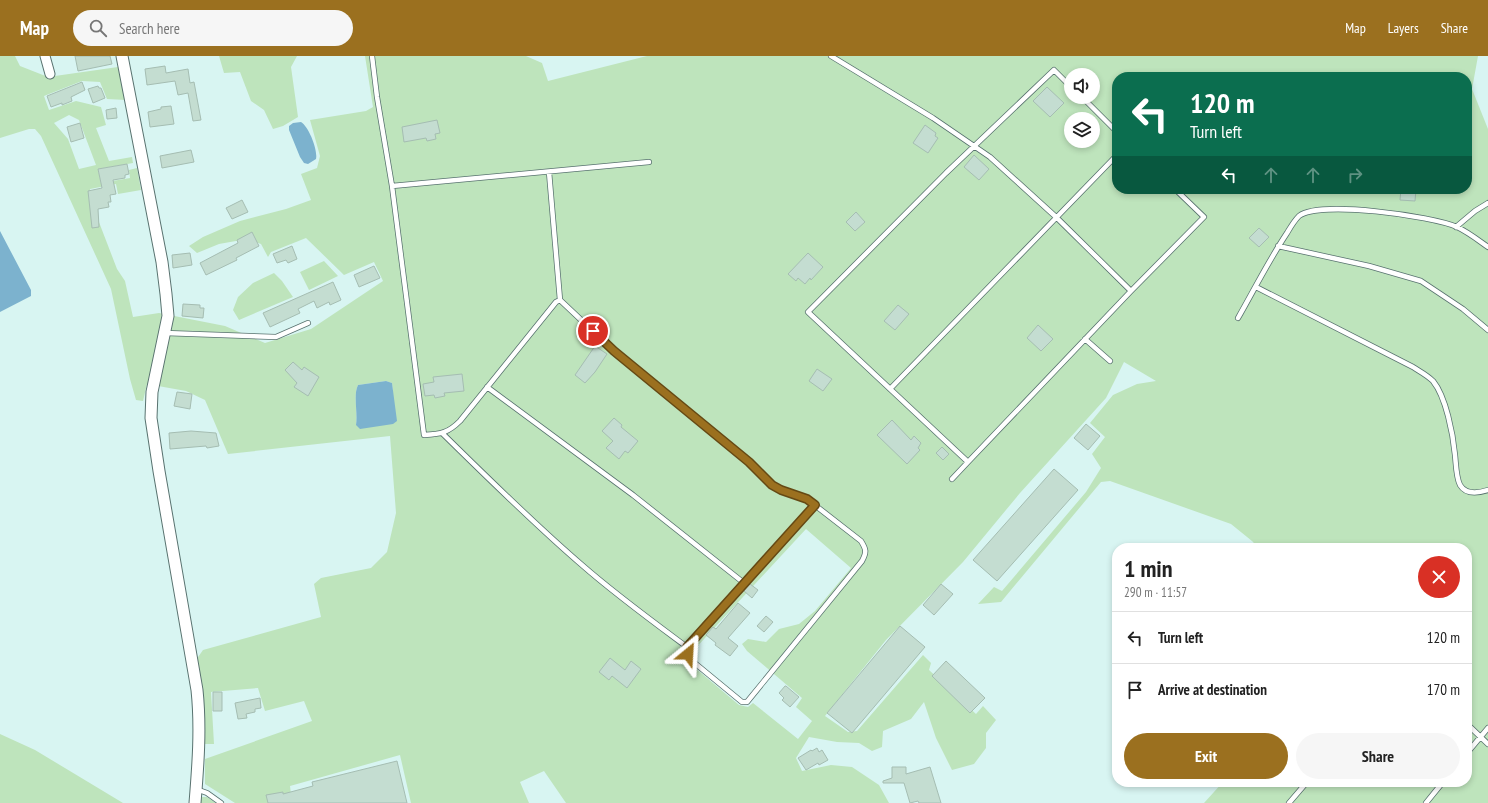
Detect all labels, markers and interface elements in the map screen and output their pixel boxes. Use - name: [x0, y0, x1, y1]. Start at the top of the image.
- search box: [73, 10, 353, 46]
- text: Map: [20, 16, 49, 40]
- icon: search: [87, 17, 109, 39]
- text: Search here: [119, 19, 180, 38]
- text: Map: [1345, 19, 1366, 37]
- text: Layers: [1388, 19, 1419, 37]
- text: Share: [1441, 19, 1468, 37]
- map controls: [1064, 68, 1100, 148]
- button: sound: [1064, 68, 1100, 104]
- text: 120 m: [1190, 84, 1254, 121]
- icon: left: [1124, 88, 1176, 140]
- button: layers: [1064, 112, 1100, 148]
- text: Turn left: [1190, 120, 1242, 143]
- icon: left: [1218, 164, 1240, 186]
- icon: ahead: [1260, 164, 1282, 186]
- icon: ahead: [1302, 164, 1324, 186]
- icon: right: [1344, 164, 1366, 186]
- pin: [576, 314, 610, 348]
- icon: arrive: [582, 320, 604, 342]
- text: 1 min: [1124, 553, 1172, 584]
- button: close: [1418, 556, 1460, 598]
- text: 290 m · 11:57: [1124, 584, 1187, 601]
- icon: left: [1124, 627, 1146, 649]
- text: Turn left: [1158, 628, 1203, 647]
- text: 120 m: [1427, 628, 1460, 647]
- position arrow: [667, 633, 709, 675]
- icon: arrive: [1124, 679, 1146, 701]
- text: Arrive at destination: [1158, 680, 1267, 699]
- text: 170 m: [1427, 680, 1460, 699]
- button: Exit: [1124, 733, 1288, 779]
- button: Share: [1296, 733, 1460, 779]

